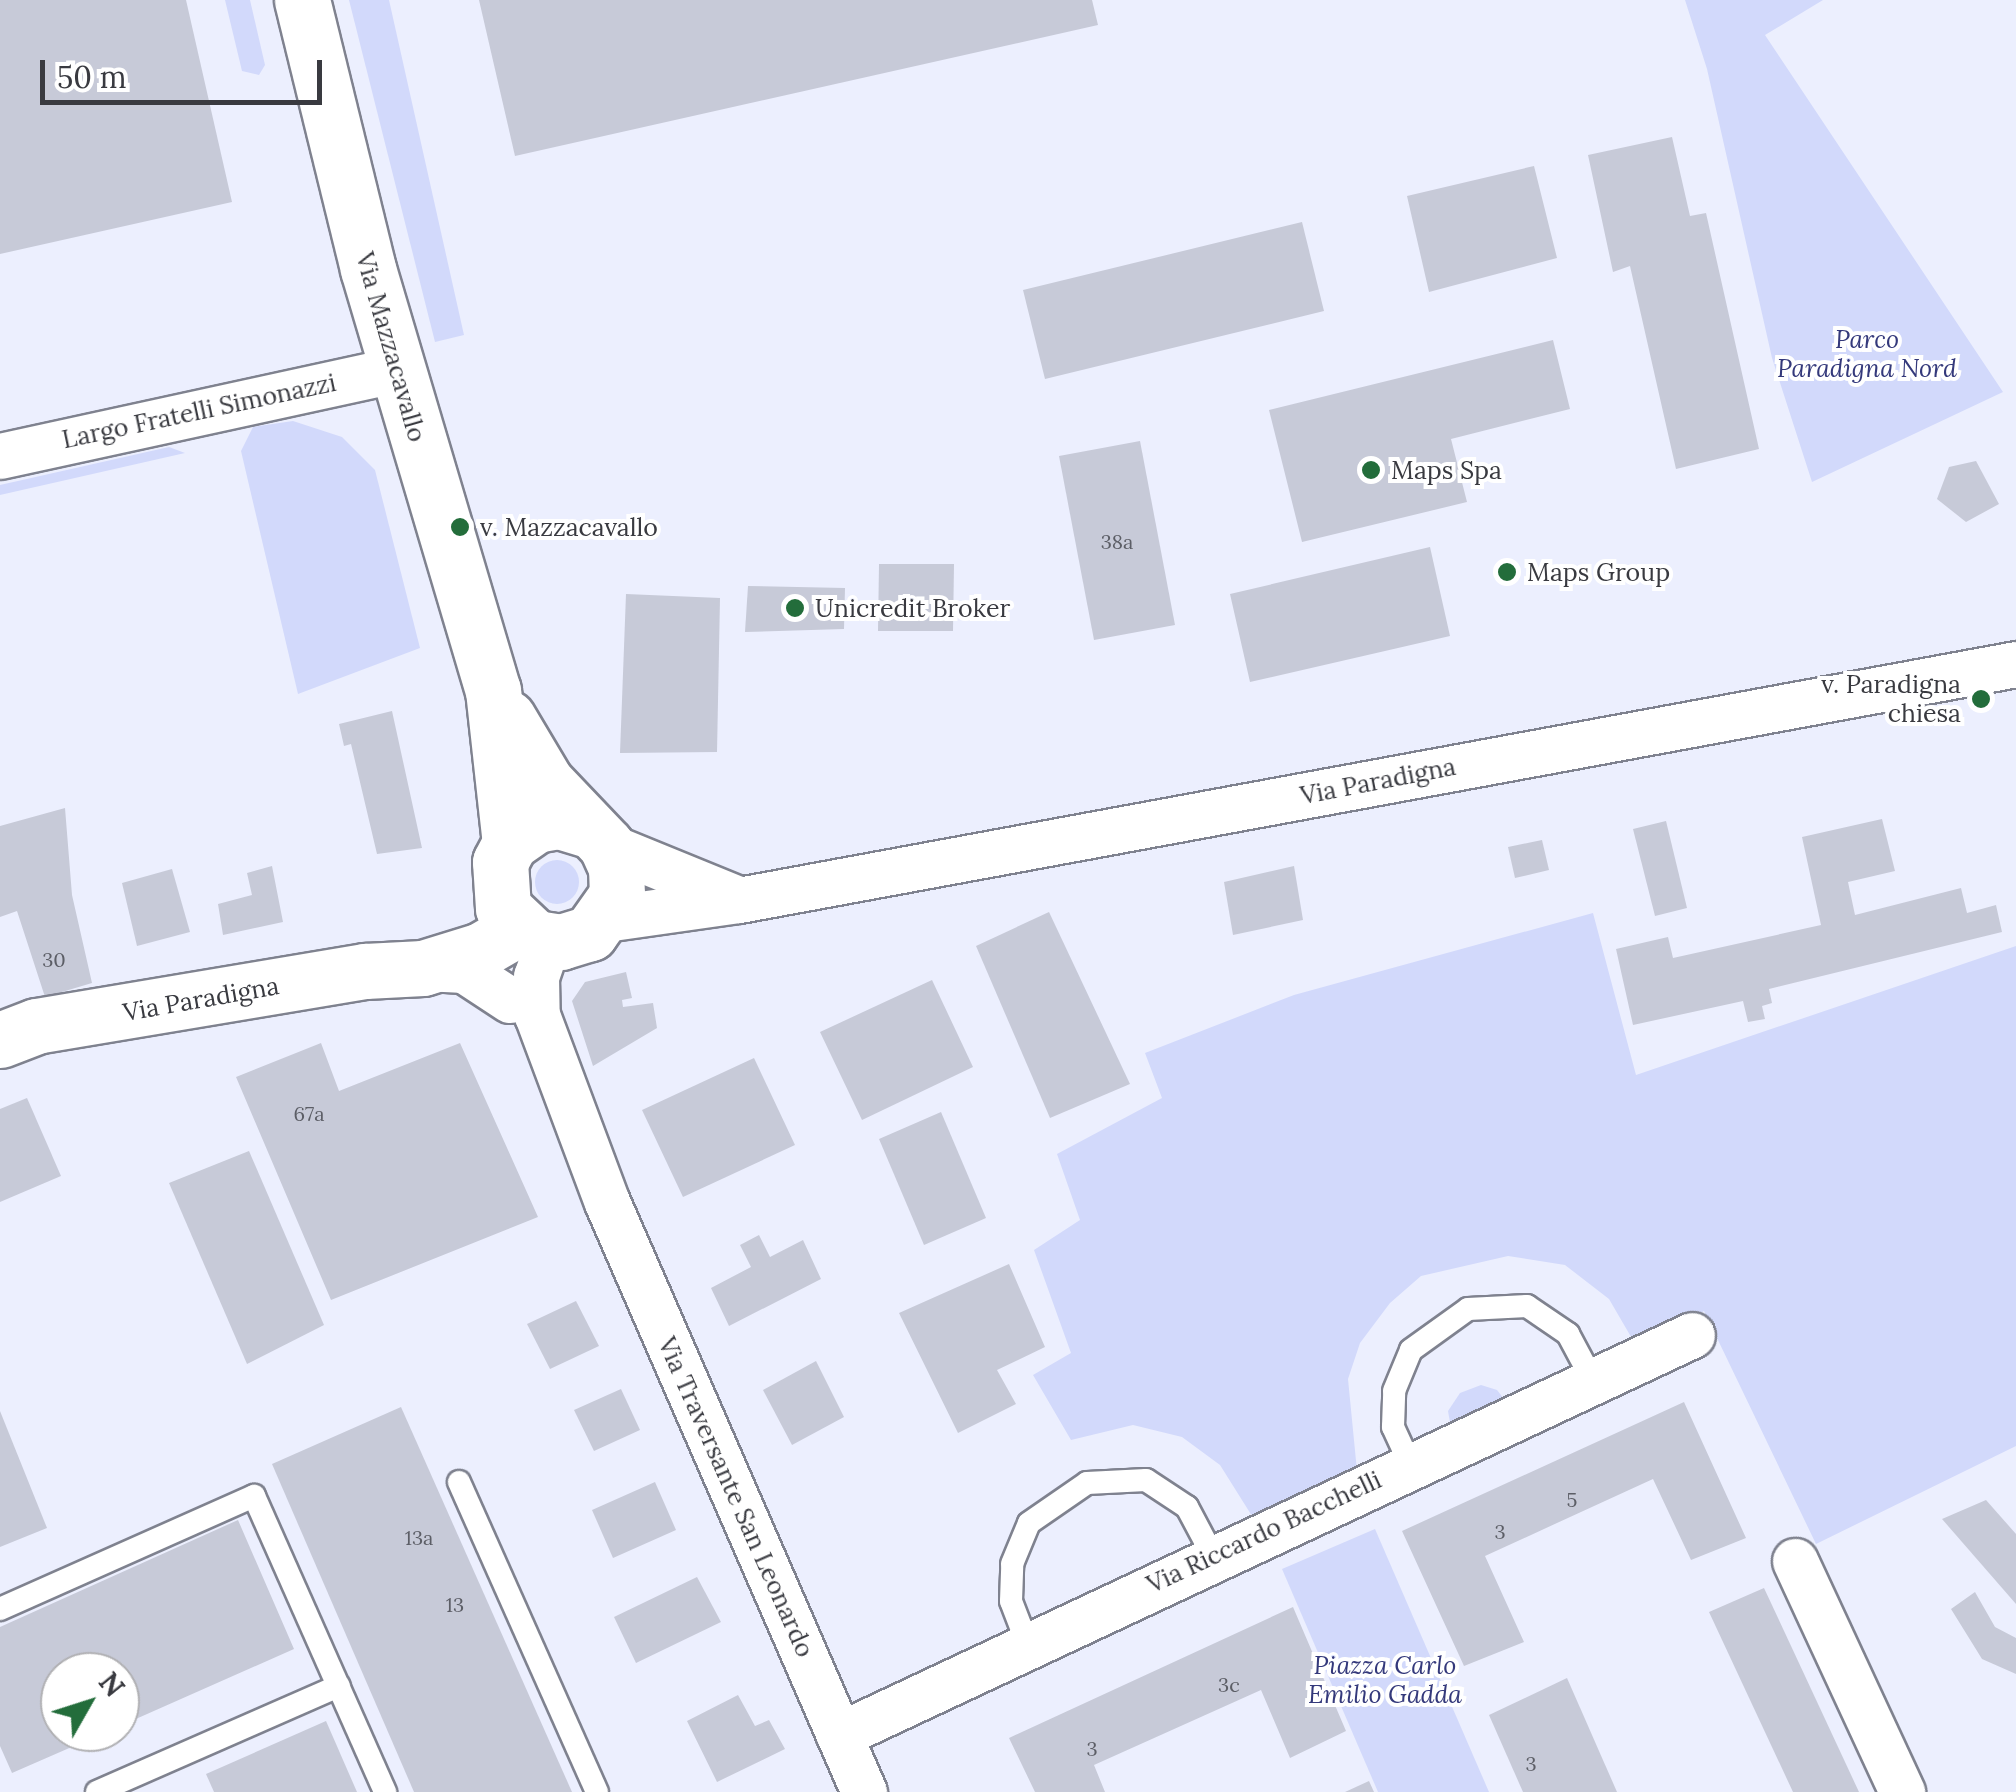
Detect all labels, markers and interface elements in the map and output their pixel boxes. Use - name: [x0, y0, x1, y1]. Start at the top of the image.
- scale bar: [45, 40, 328, 102]
- text: 50 m: [57, 58, 127, 96]
- street label: Via Mazzacavallo: [350, 249, 432, 445]
- park label: Parco Paradigna Nord: [1777, 325, 1957, 384]
- street label: Largo Fratelli Simonazzi: [59, 367, 339, 455]
- place label: Maps Spa: [1391, 455, 1502, 485]
- marker: Maps Spa: [1360, 459, 1382, 481]
- place label: v. Mazzacavallo: [480, 512, 658, 542]
- marker: v. Mazzacavallo: [449, 516, 471, 538]
- house number: 38a: [1101, 529, 1133, 553]
- place label: Maps Group: [1527, 557, 1670, 587]
- marker: Maps Group: [1496, 561, 1518, 583]
- place label: Unicredit Broker: [815, 593, 1010, 623]
- marker: Unicredit Broker: [784, 597, 806, 619]
- place label: v. Paradigna chiesa: [1821, 670, 1961, 729]
- marker: v. Paradigna chiesa: [1970, 688, 1992, 710]
- street label: Via Paradigna: [1298, 751, 1458, 811]
- house number: 30: [42, 947, 66, 971]
- street label: Via Paradigna: [121, 971, 281, 1027]
- house number: 67a: [294, 1101, 324, 1125]
- street label: Via Traversante San Leonardo: [652, 1332, 820, 1662]
- street label: Via Riccardo Bacchelli: [1142, 1464, 1386, 1600]
- house number: 5: [1567, 1487, 1577, 1511]
- house number: 3: [1494, 1519, 1506, 1543]
- house number: 13a: [405, 1525, 433, 1549]
- house number: 13: [446, 1592, 464, 1616]
- park label: Piazza Carlo Emilio Gadda: [1308, 1651, 1462, 1710]
- north arrow: [40, 1652, 140, 1752]
- text: N: [91, 1665, 133, 1704]
- house number: 3c: [1218, 1672, 1240, 1696]
- house number: 3: [1086, 1736, 1098, 1760]
- house number: 3: [1525, 1751, 1537, 1775]

